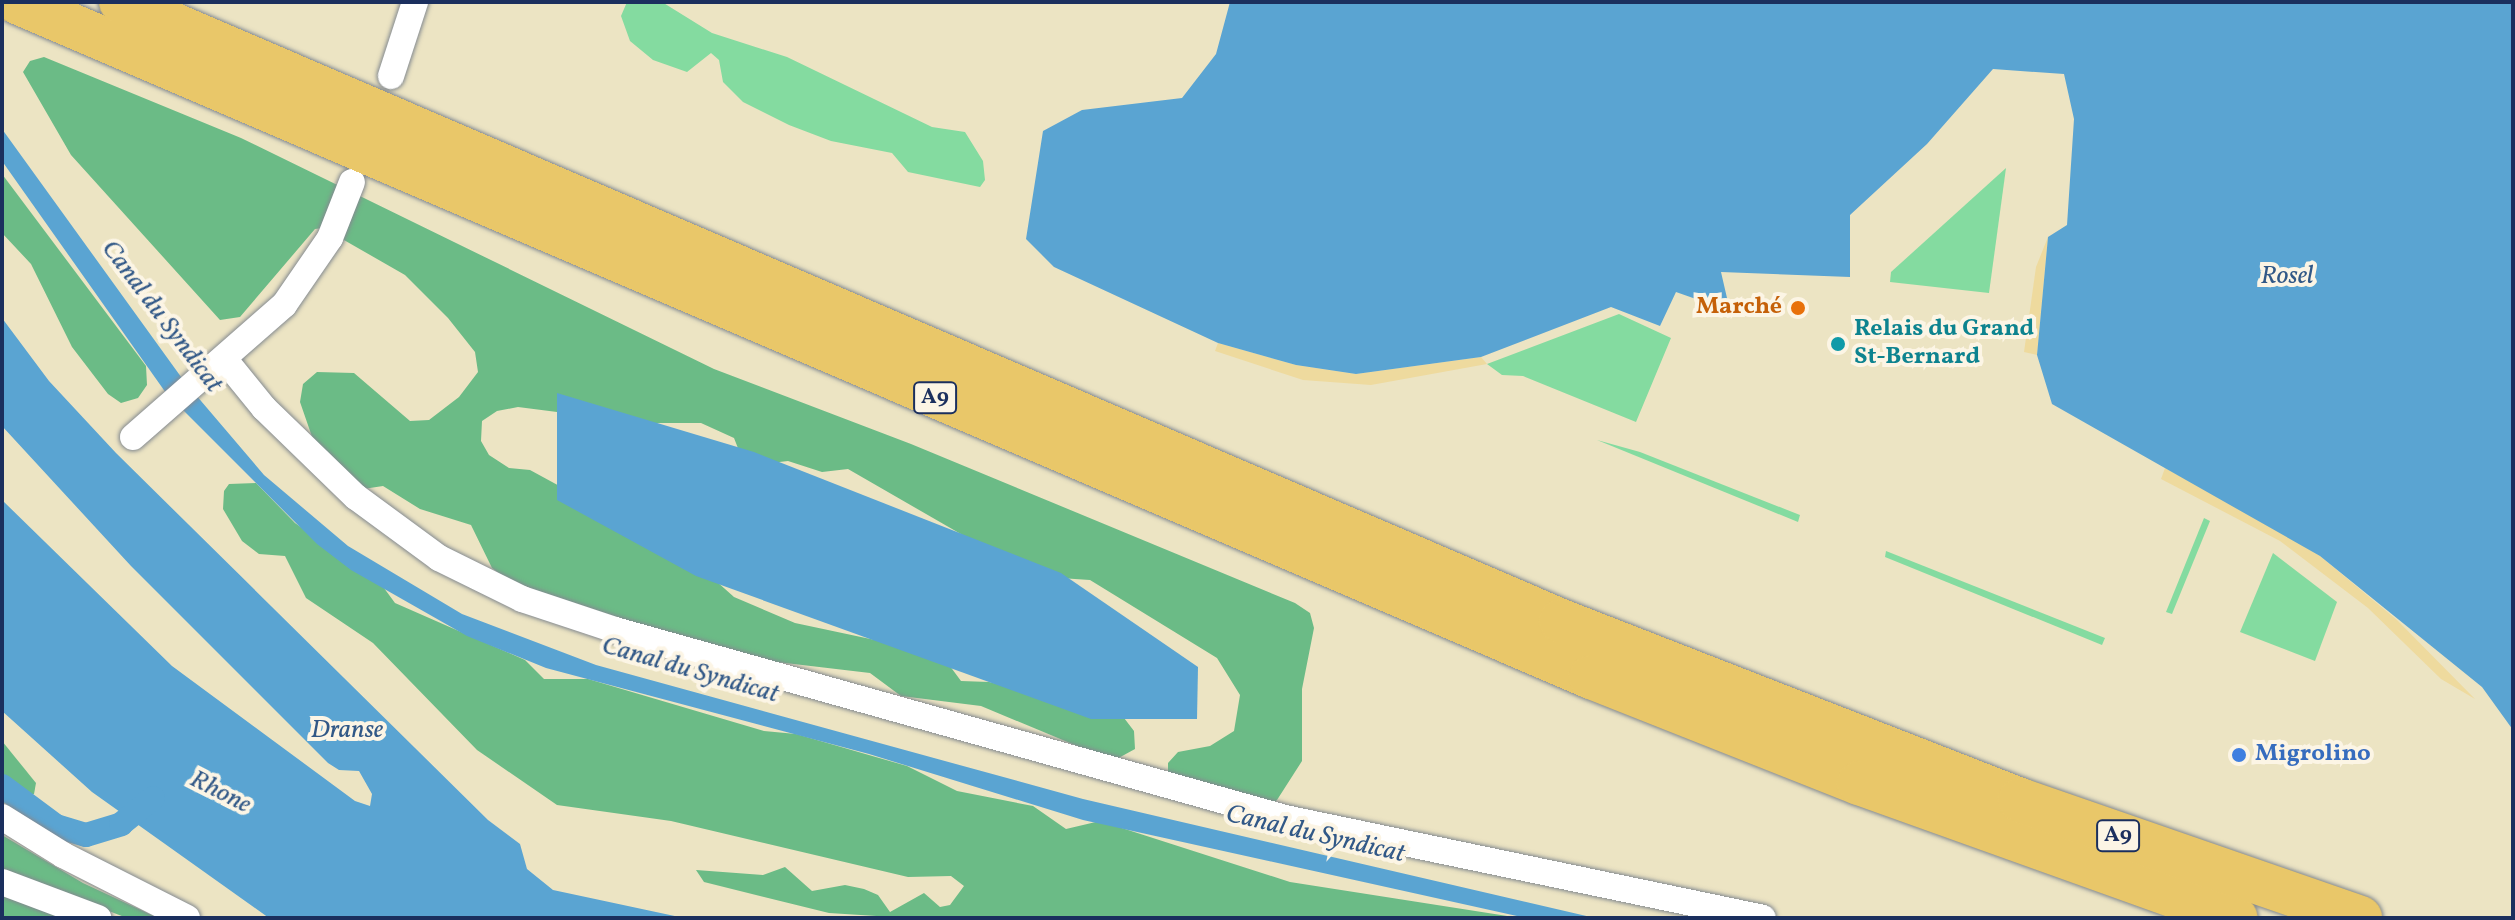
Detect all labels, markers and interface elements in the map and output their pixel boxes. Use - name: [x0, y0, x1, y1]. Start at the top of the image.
- water label: Canal du Syndicat: [94, 235, 228, 399]
- water label: Rosel: [2260, 261, 2314, 293]
- place label: Marché: [1696, 294, 1782, 322]
- marker: Marché: [1789, 299, 1807, 317]
- place label: Relais du Grand St-Bernard: [1854, 316, 2034, 372]
- marker: Relais du Grand St-Bernard: [1829, 335, 1847, 353]
- road number: A9: [913, 380, 957, 416]
- water label: Canal du Syndicat: [598, 631, 782, 711]
- water label: Dranse: [311, 715, 383, 747]
- place label: Migrolino: [2255, 741, 2371, 769]
- marker: Migrolino: [2230, 746, 2248, 764]
- water label: Rhone: [184, 764, 256, 822]
- water label: Canal du Syndicat: [1223, 799, 1407, 871]
- road number: A9: [2096, 818, 2140, 854]

